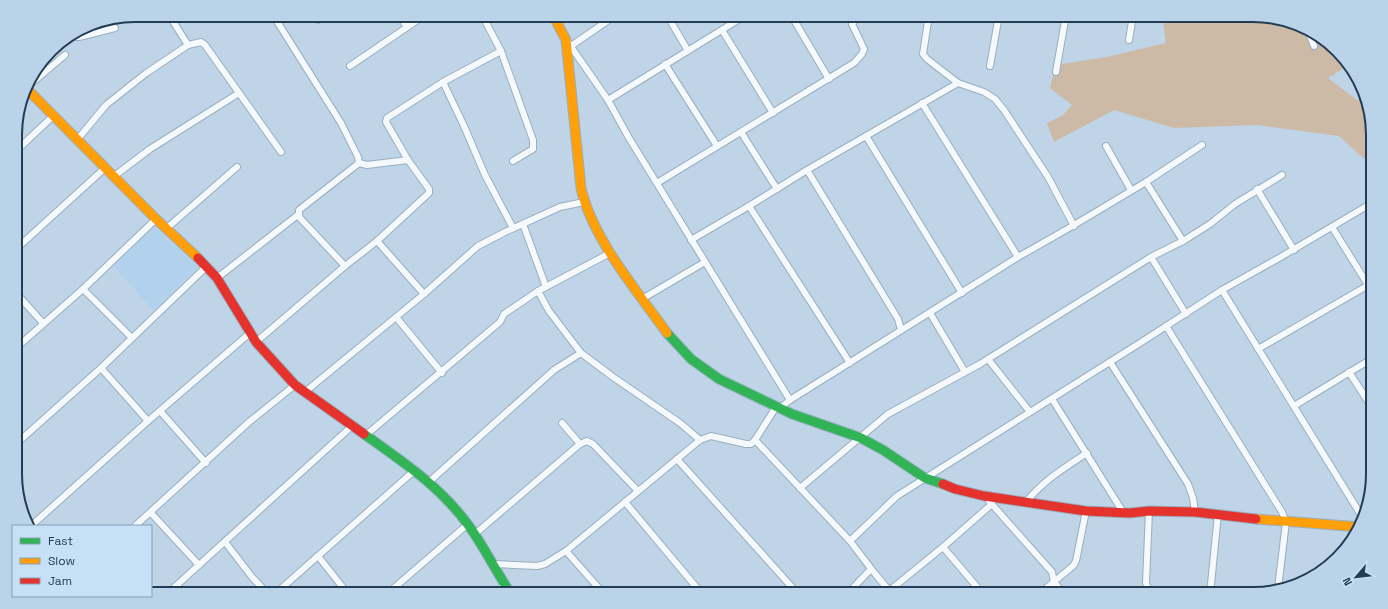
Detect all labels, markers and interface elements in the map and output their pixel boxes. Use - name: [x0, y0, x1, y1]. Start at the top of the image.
- legend: [12, 525, 152, 597]
- text: Fast: [48, 533, 73, 549]
- text: Slow: [48, 553, 75, 569]
- north arrow: [1336, 557, 1376, 597]
- text: Jam: [48, 573, 72, 589]
- text: N: [1339, 575, 1355, 588]

